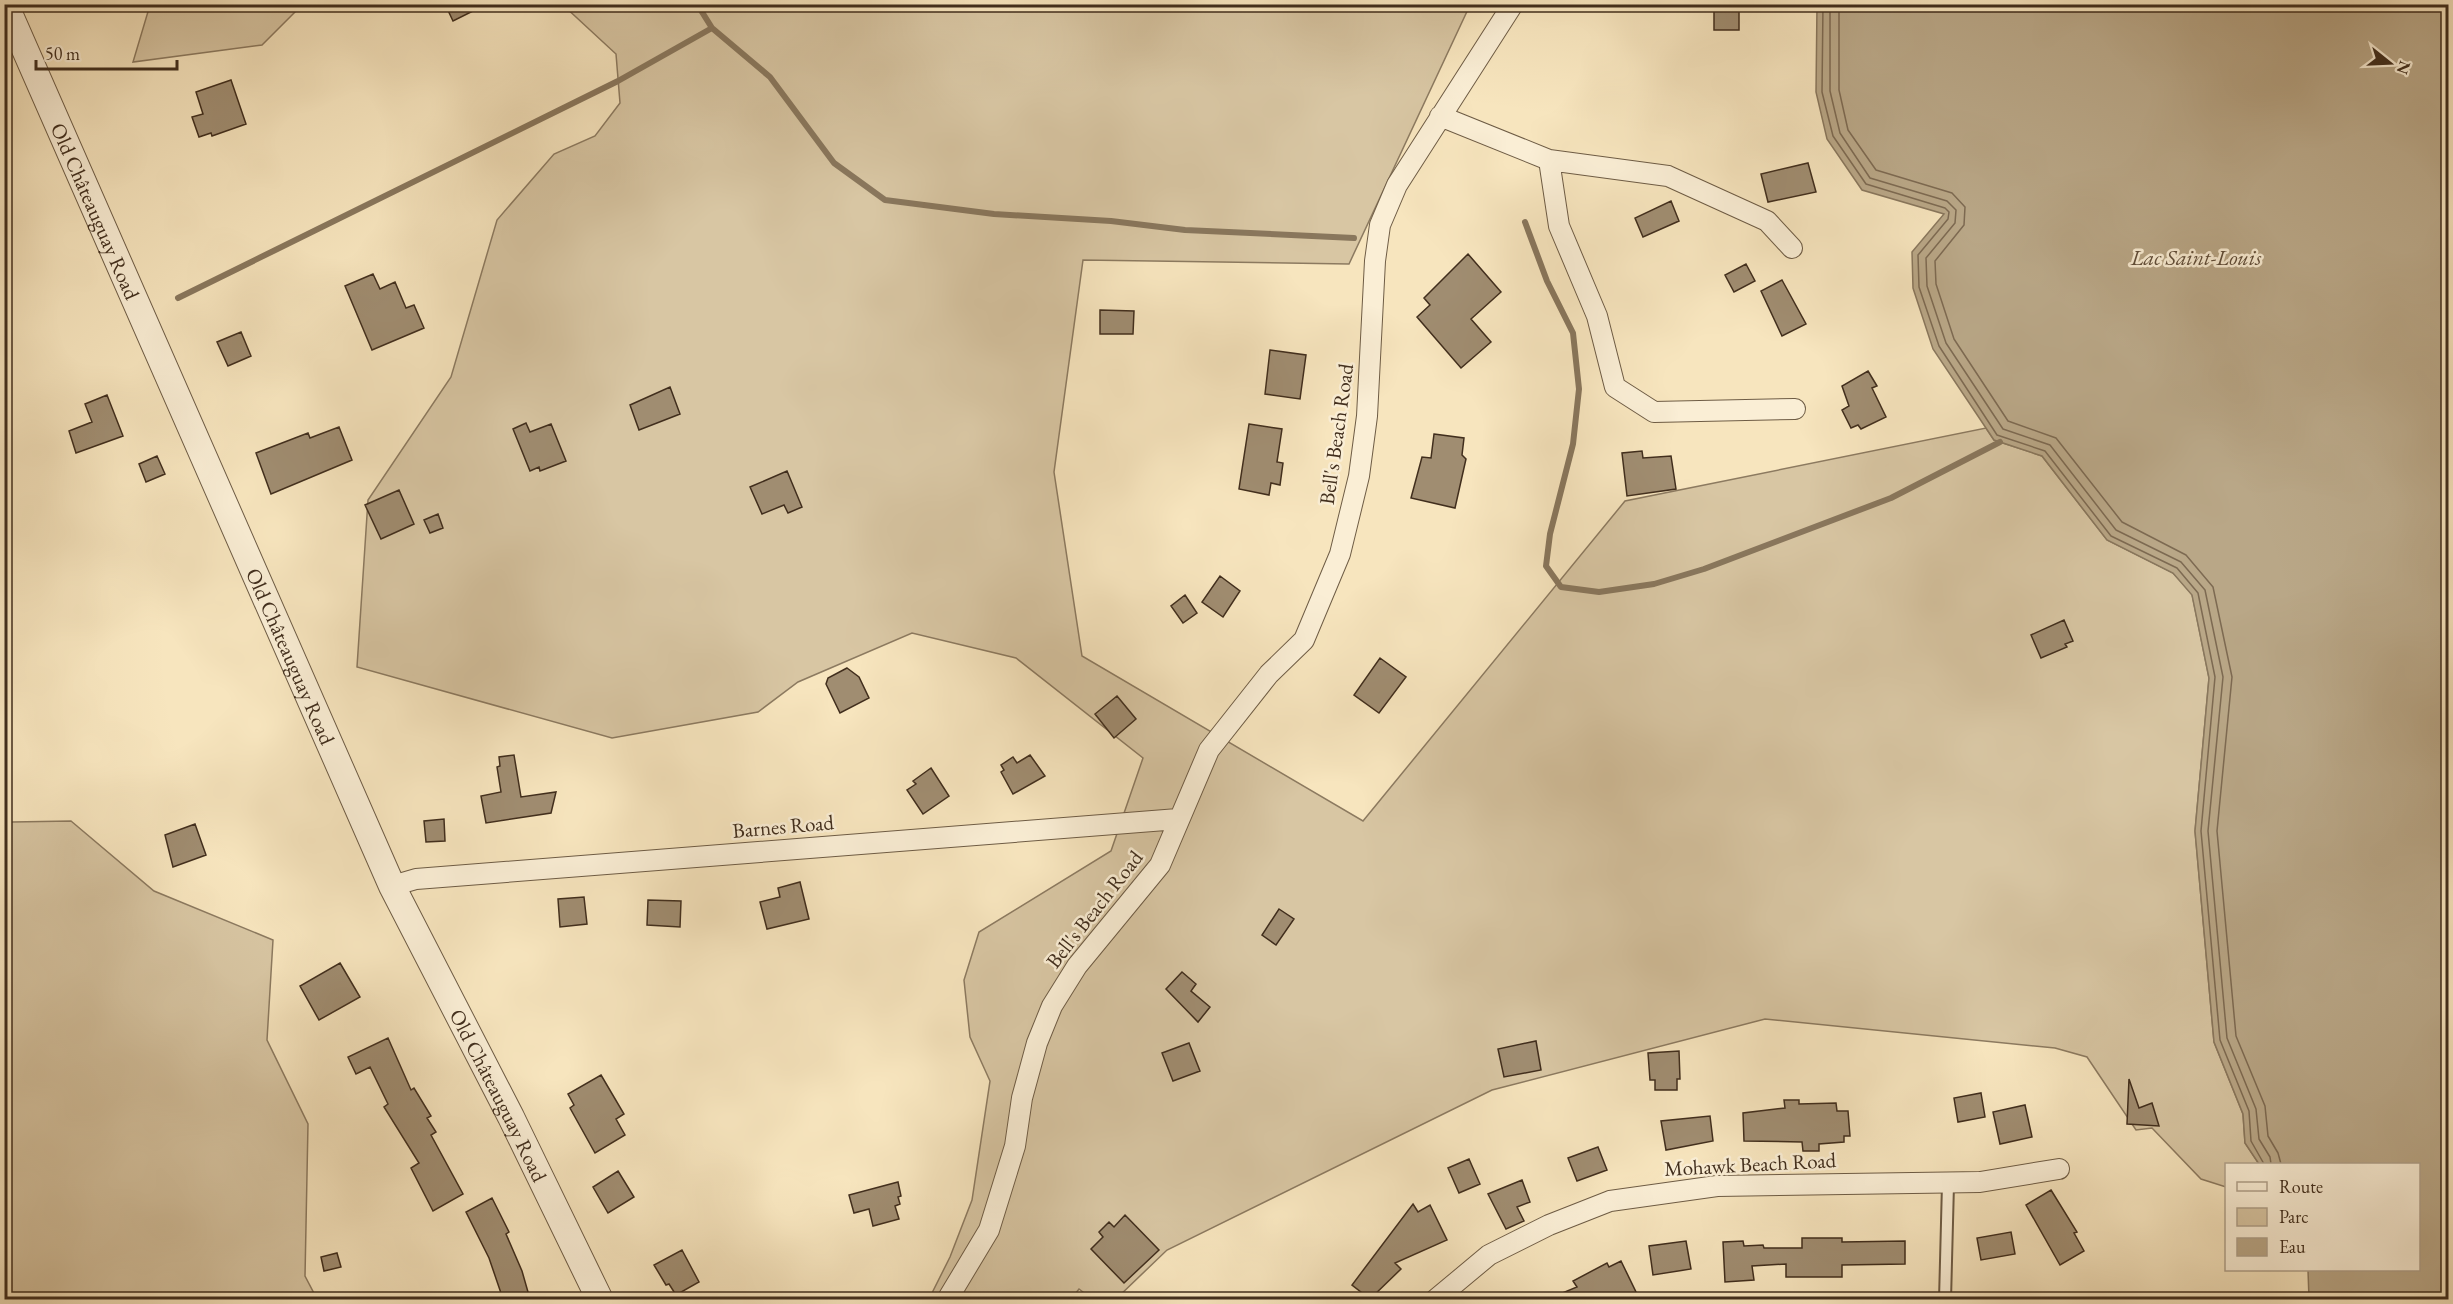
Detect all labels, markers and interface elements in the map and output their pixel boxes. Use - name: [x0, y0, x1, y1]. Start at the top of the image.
- scale bar: [36, 33, 177, 71]
- north arrow: [2360, 33, 2420, 93]
- text: 50 m: [45, 42, 80, 65]
- text: N: [2392, 58, 2416, 77]
- street label: Old Châteauguay Road: [45, 118, 147, 304]
- water label: Lac Saint-Louis: [2130, 243, 2262, 272]
- street label: Bell's Beach Road: [1313, 361, 1359, 506]
- street label: Old Châteauguay Road: [241, 564, 342, 749]
- street label: Barnes Road: [731, 808, 835, 844]
- street label: Bell's Beach Road: [1040, 844, 1149, 973]
- street label: Old Châteauguay Road: [444, 1004, 554, 1186]
- street label: Mohawk Beach Road: [1663, 1146, 1837, 1182]
- legend: [2225, 1163, 2420, 1271]
- text: Route: [2279, 1175, 2323, 1198]
- text: Parc: [2279, 1205, 2309, 1228]
- text: Eau: [2279, 1235, 2306, 1258]

